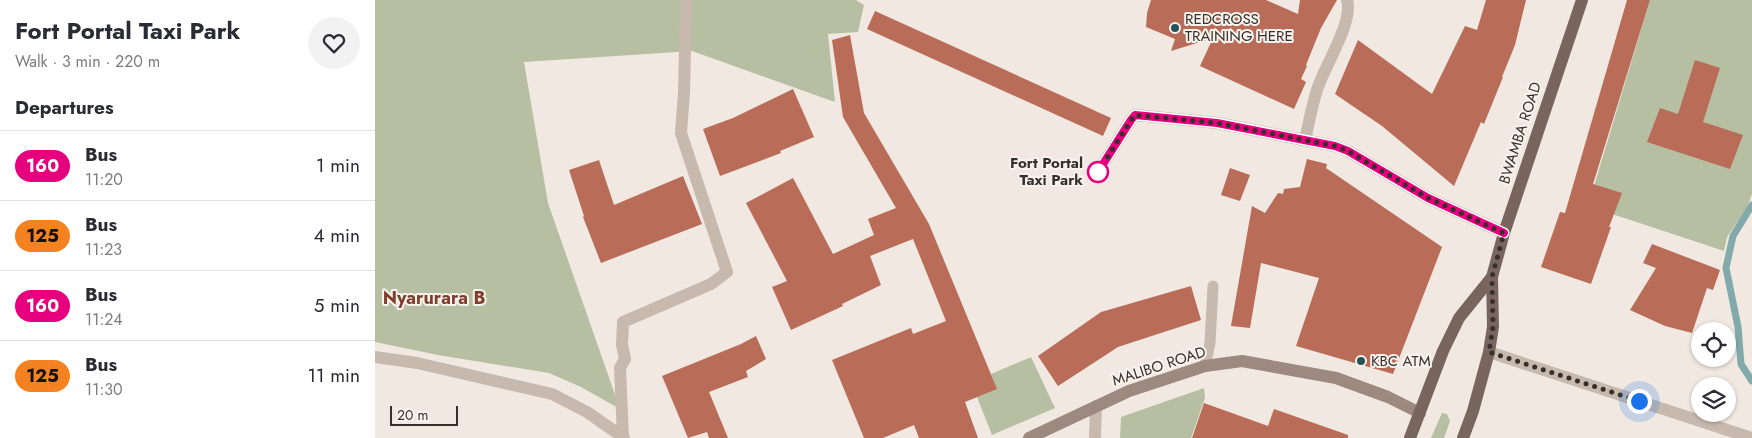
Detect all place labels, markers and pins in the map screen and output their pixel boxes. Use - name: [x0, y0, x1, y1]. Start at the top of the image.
- place label: REDCROSS TRAINING HERE: [1185, 8, 1293, 47]
- marker: REDCROSS TRAINING HERE: [1169, 22, 1181, 34]
- place label: Fort Portal Taxi Park: [1010, 152, 1083, 191]
- marker: Fort Portal Taxi Park: [1087, 161, 1109, 183]
- place label: KBC ATM: [1371, 350, 1431, 372]
- marker: KBC ATM: [1355, 355, 1367, 367]

